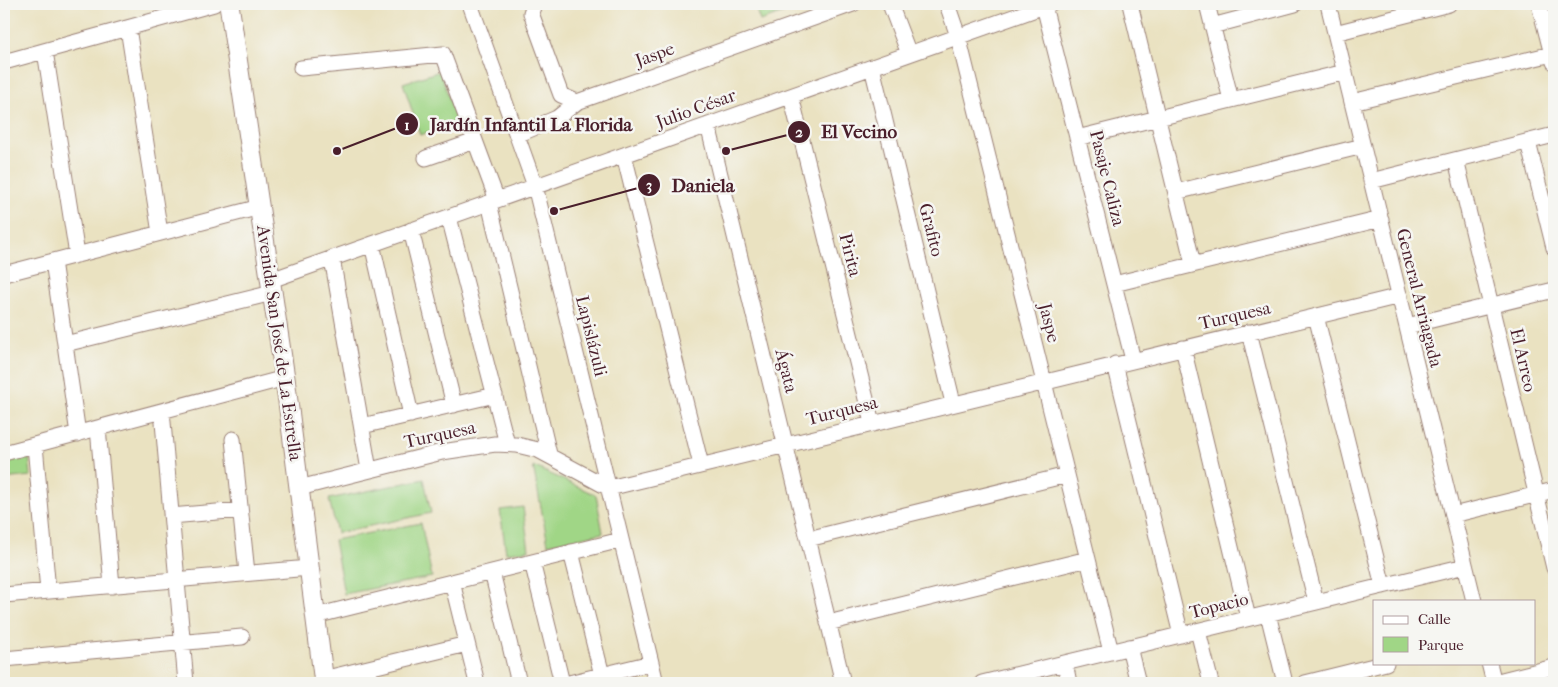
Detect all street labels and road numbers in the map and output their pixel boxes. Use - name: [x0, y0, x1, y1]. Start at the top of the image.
- street label: Jaspe: [631, 38, 677, 72]
- street label: Julio César: [651, 85, 739, 134]
- street label: Pasaje Caliza: [1085, 128, 1129, 229]
- street label: Grafito: [914, 201, 948, 259]
- street label: Avenida San José de La Estrella: [252, 223, 306, 463]
- street label: General Arriagada: [1392, 226, 1447, 370]
- street label: Pirita: [835, 231, 866, 279]
- street label: Lapislázuli: [571, 293, 611, 379]
- street label: Turquesa: [1197, 297, 1273, 334]
- street label: Jaspe: [1033, 299, 1064, 345]
- street label: El Arreo: [1505, 326, 1541, 394]
- street label: Ágata: [770, 346, 803, 396]
- street label: Turquesa: [804, 392, 881, 430]
- street label: Turquesa: [402, 417, 478, 453]
- street label: Topacio: [1187, 589, 1251, 623]

